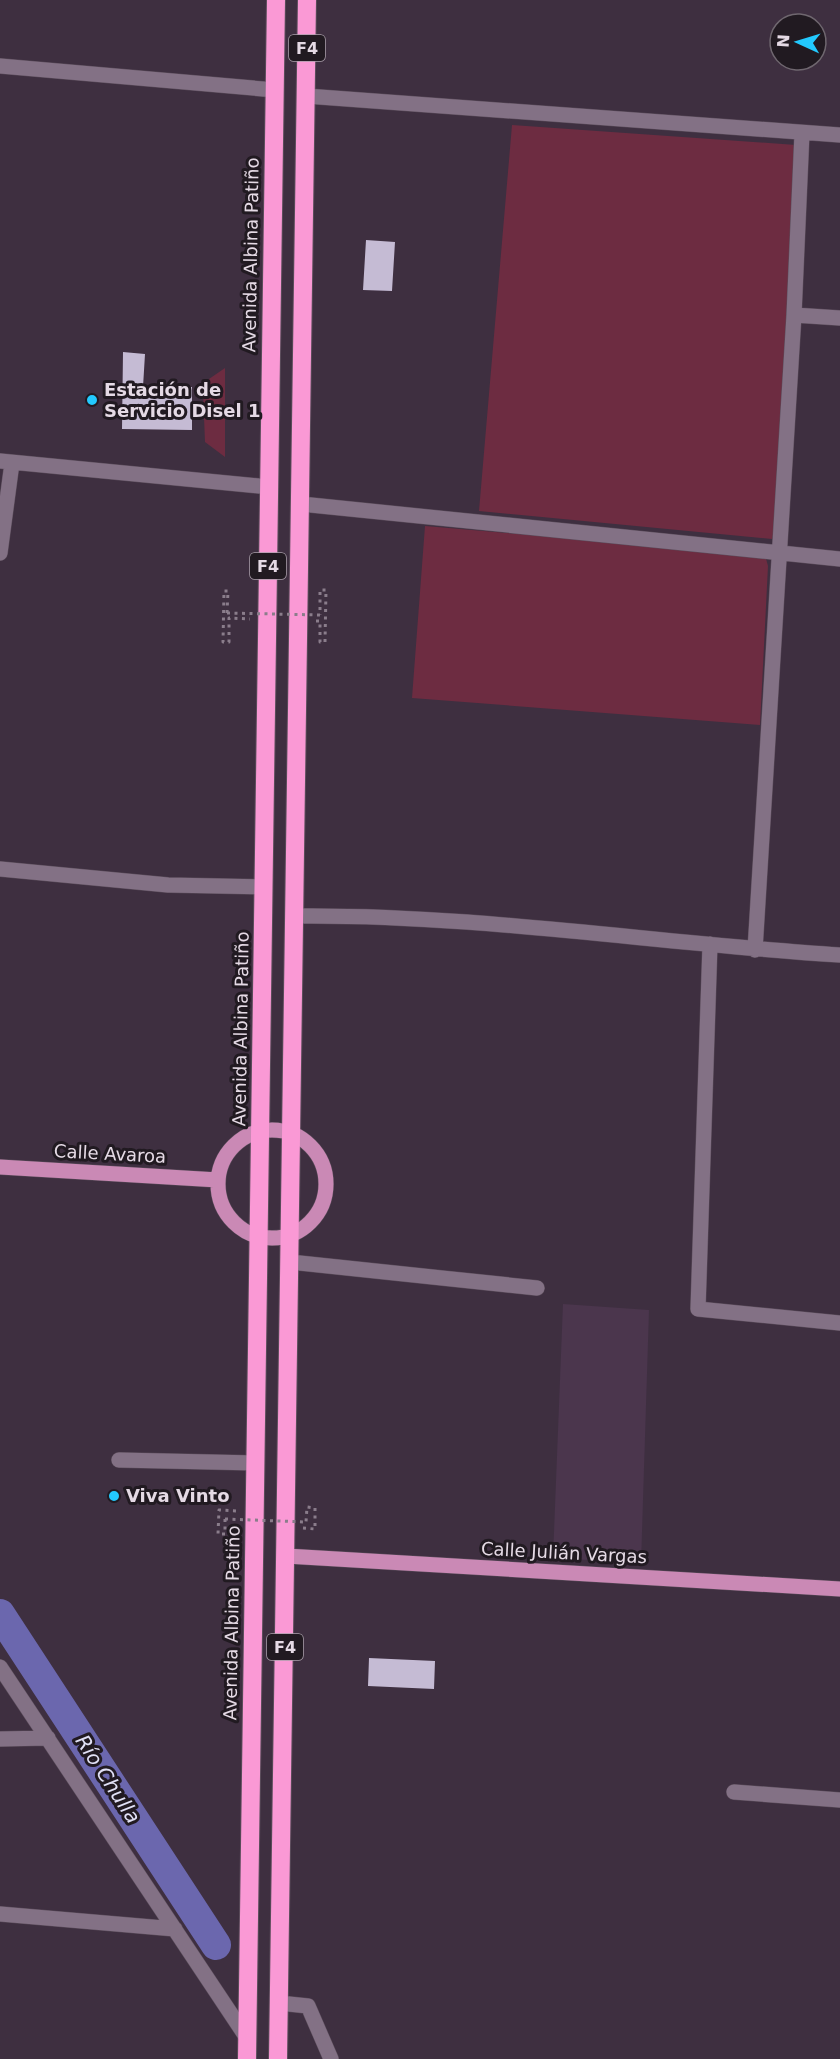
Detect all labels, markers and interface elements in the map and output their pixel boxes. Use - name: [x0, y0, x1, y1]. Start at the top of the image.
- north arrow: [768, 12, 828, 72]
- text: N: [774, 34, 793, 48]
- road number: F4: [289, 35, 325, 61]
- street label: Avenida Albina Patiño: [238, 157, 263, 353]
- place label: Estación de Servicio Disel 1: [104, 379, 260, 421]
- marker: Estación de Servicio Disel 1: [85, 393, 99, 407]
- road number: F4: [250, 553, 286, 579]
- street label: Avenida Albina Patiño: [228, 931, 253, 1127]
- street label: Calle Avaroa: [53, 1140, 167, 1167]
- place label: Viva Vinto: [126, 1485, 230, 1506]
- marker: Viva Vinto: [107, 1489, 121, 1503]
- street label: Avenida Albina Patiño: [219, 1525, 244, 1721]
- street label: Calle Julián Vargas: [481, 1538, 648, 1567]
- road number: F4: [267, 1634, 303, 1660]
- water label: Río Chulla: [71, 1730, 145, 1828]

